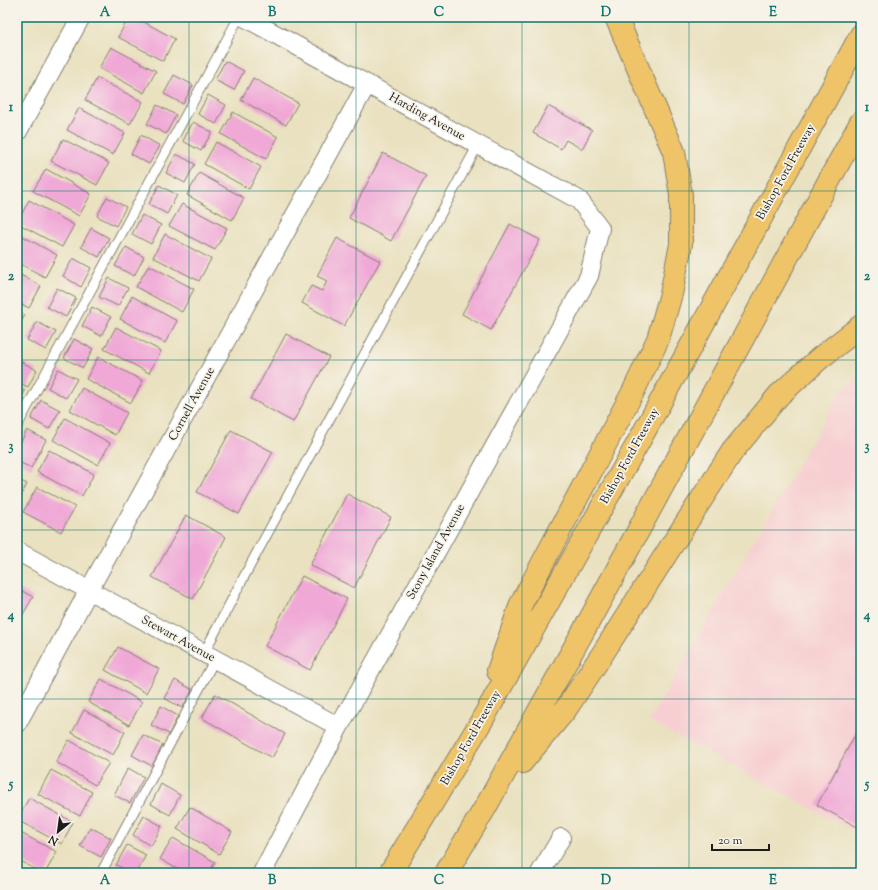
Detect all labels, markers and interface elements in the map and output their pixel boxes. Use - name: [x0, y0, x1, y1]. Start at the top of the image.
- text: A: [100, 4, 111, 22]
- text: B: [268, 4, 277, 22]
- text: C: [434, 4, 444, 22]
- text: D: [601, 4, 611, 22]
- text: E: [769, 4, 777, 22]
- street label: Harding Avenue: [385, 89, 469, 146]
- text: 1: [9, 99, 14, 117]
- text: 1: [865, 99, 870, 117]
- street label: Bishop Ford Freeway: [752, 121, 820, 223]
- text: 2: [8, 268, 15, 286]
- text: 2: [864, 268, 871, 286]
- street label: Cornell Avenue: [164, 363, 220, 444]
- street label: Bishop Ford Freeway: [596, 405, 664, 507]
- text: 3: [8, 438, 14, 456]
- text: 3: [864, 438, 870, 456]
- street label: Stony Island Avenue: [402, 500, 470, 603]
- text: 4: [7, 607, 15, 625]
- text: 4: [863, 607, 871, 625]
- street label: Stewart Avenue: [138, 611, 219, 667]
- street label: Bishop Ford Freeway: [436, 687, 506, 789]
- text: 5: [8, 776, 14, 794]
- text: 5: [864, 776, 870, 794]
- north arrow: [38, 812, 78, 852]
- scale bar: [712, 826, 769, 852]
- text: N: [46, 831, 62, 849]
- text: 20 m: [718, 832, 743, 850]
- text: A: [100, 872, 111, 890]
- text: B: [268, 872, 277, 890]
- text: C: [434, 872, 444, 890]
- text: D: [601, 872, 611, 890]
- text: E: [769, 872, 777, 890]

